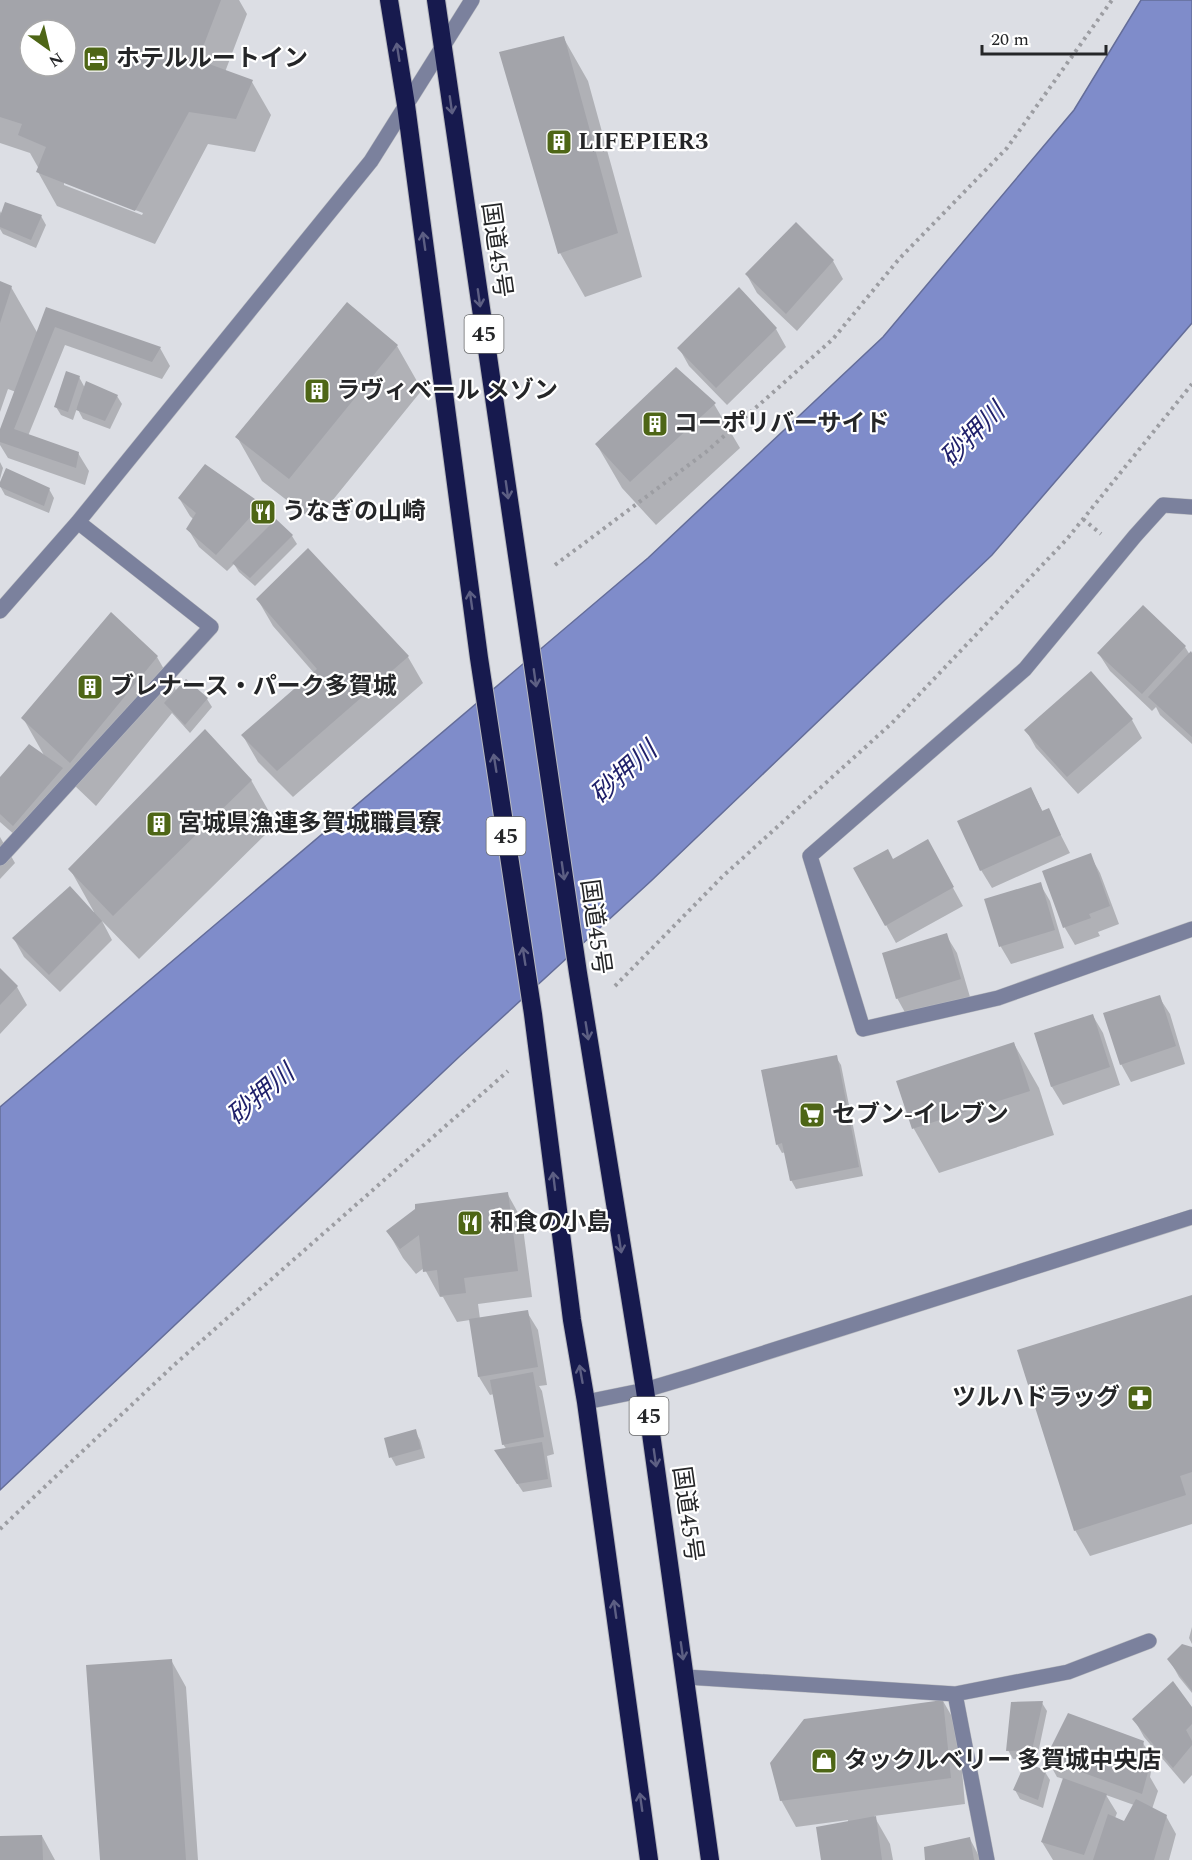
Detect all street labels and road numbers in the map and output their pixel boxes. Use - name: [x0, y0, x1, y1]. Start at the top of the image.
- street label: 国道45号: [471, 200, 521, 300]
- road number: 45: [464, 315, 504, 353]
- road number: 45: [486, 817, 526, 855]
- street label: 国道45号: [570, 877, 620, 977]
- road number: 45: [630, 1397, 668, 1435]
- street label: 国道45号: [662, 1464, 712, 1564]

